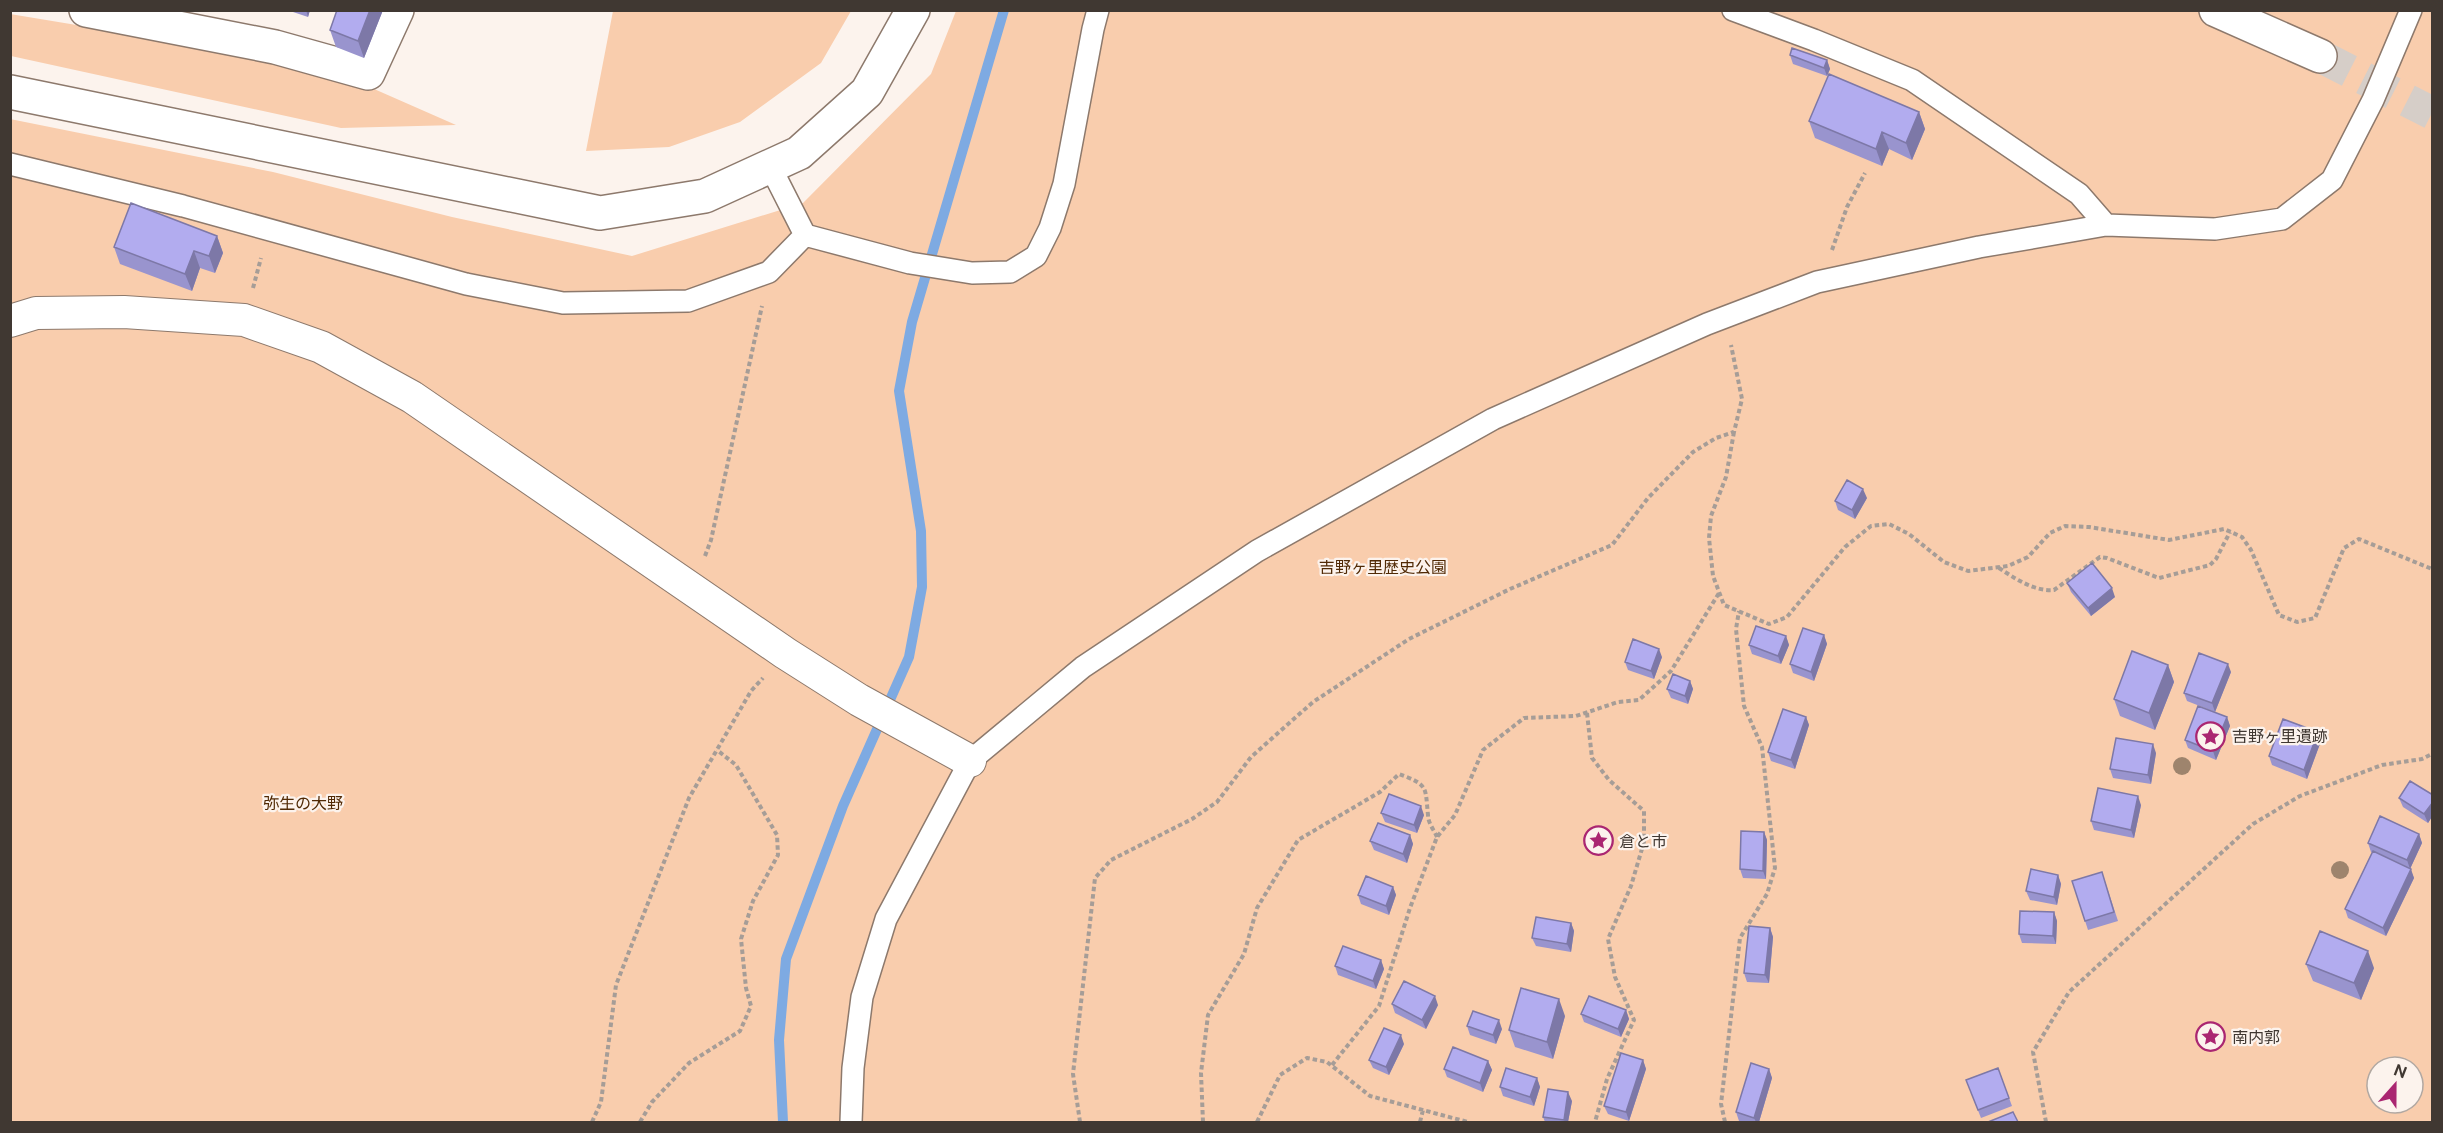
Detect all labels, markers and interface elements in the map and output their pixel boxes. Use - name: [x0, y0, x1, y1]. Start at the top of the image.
- park label: 吉野ヶ里歴史公園: [1319, 558, 1447, 577]
- place icon: 吉野ヶ里遺跡: [2195, 720, 2227, 752]
- place label: 吉野ヶ里遺跡: [2232, 727, 2328, 746]
- park label: 弥生の大野: [263, 794, 343, 813]
- place icon: 倉と市: [1582, 825, 1614, 857]
- place label: 倉と市: [1619, 832, 1667, 851]
- place icon: 南内郭: [2195, 1021, 2227, 1053]
- place label: 南内郭: [2232, 1028, 2280, 1047]
- north arrow: [2365, 1055, 2425, 1115]
- text: N: [2391, 1060, 2409, 1083]

